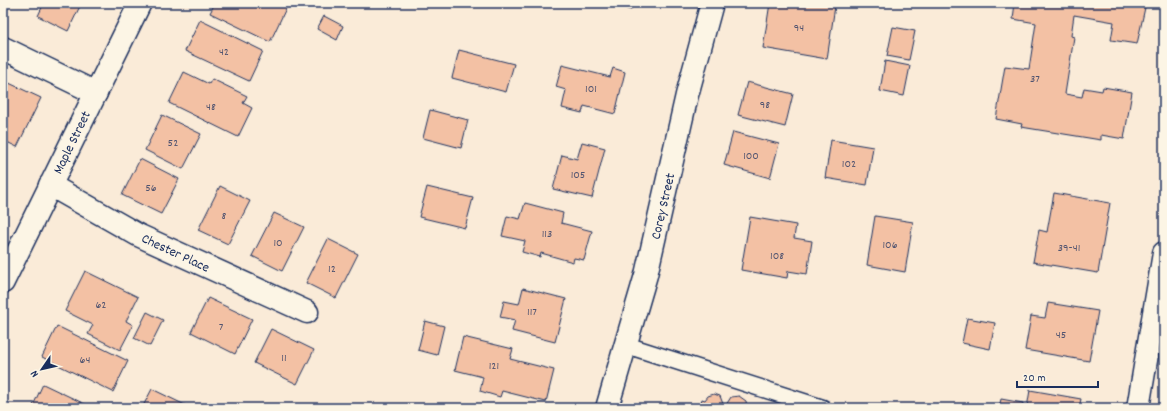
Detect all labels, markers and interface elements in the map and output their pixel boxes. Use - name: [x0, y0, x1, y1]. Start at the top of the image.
- house number: 94: [794, 20, 804, 37]
- house number: 42: [219, 44, 229, 61]
- house number: 37: [1030, 71, 1040, 88]
- house number: 101: [585, 81, 597, 98]
- house number: 98: [760, 97, 770, 114]
- house number: 48: [206, 99, 216, 116]
- street label: Maple Street: [49, 108, 97, 178]
- house number: 52: [168, 135, 178, 152]
- house number: 100: [743, 148, 759, 165]
- house number: 102: [842, 156, 856, 173]
- house number: 105: [571, 167, 585, 184]
- street label: Corey Street: [647, 171, 681, 242]
- house number: 56: [145, 180, 157, 197]
- house number: 8: [222, 208, 227, 225]
- house number: 113: [542, 226, 552, 243]
- street label: Chester Place: [138, 229, 213, 278]
- house number: 10: [273, 235, 283, 252]
- house number: 106: [882, 237, 898, 254]
- house number: 39-41: [1058, 240, 1080, 257]
- house number: 108: [770, 248, 784, 265]
- house number: 12: [328, 261, 336, 278]
- house number: 62: [95, 297, 107, 314]
- house number: 117: [527, 304, 537, 321]
- house number: 7: [219, 319, 224, 336]
- house number: 45: [1056, 327, 1066, 344]
- north arrow: [22, 349, 62, 389]
- house number: 11: [281, 350, 287, 367]
- house number: 64: [80, 352, 90, 369]
- house number: 121: [489, 358, 499, 375]
- scale bar: [1017, 363, 1098, 389]
- text: N: [27, 366, 44, 380]
- text: 20 m: [1023, 370, 1046, 387]

